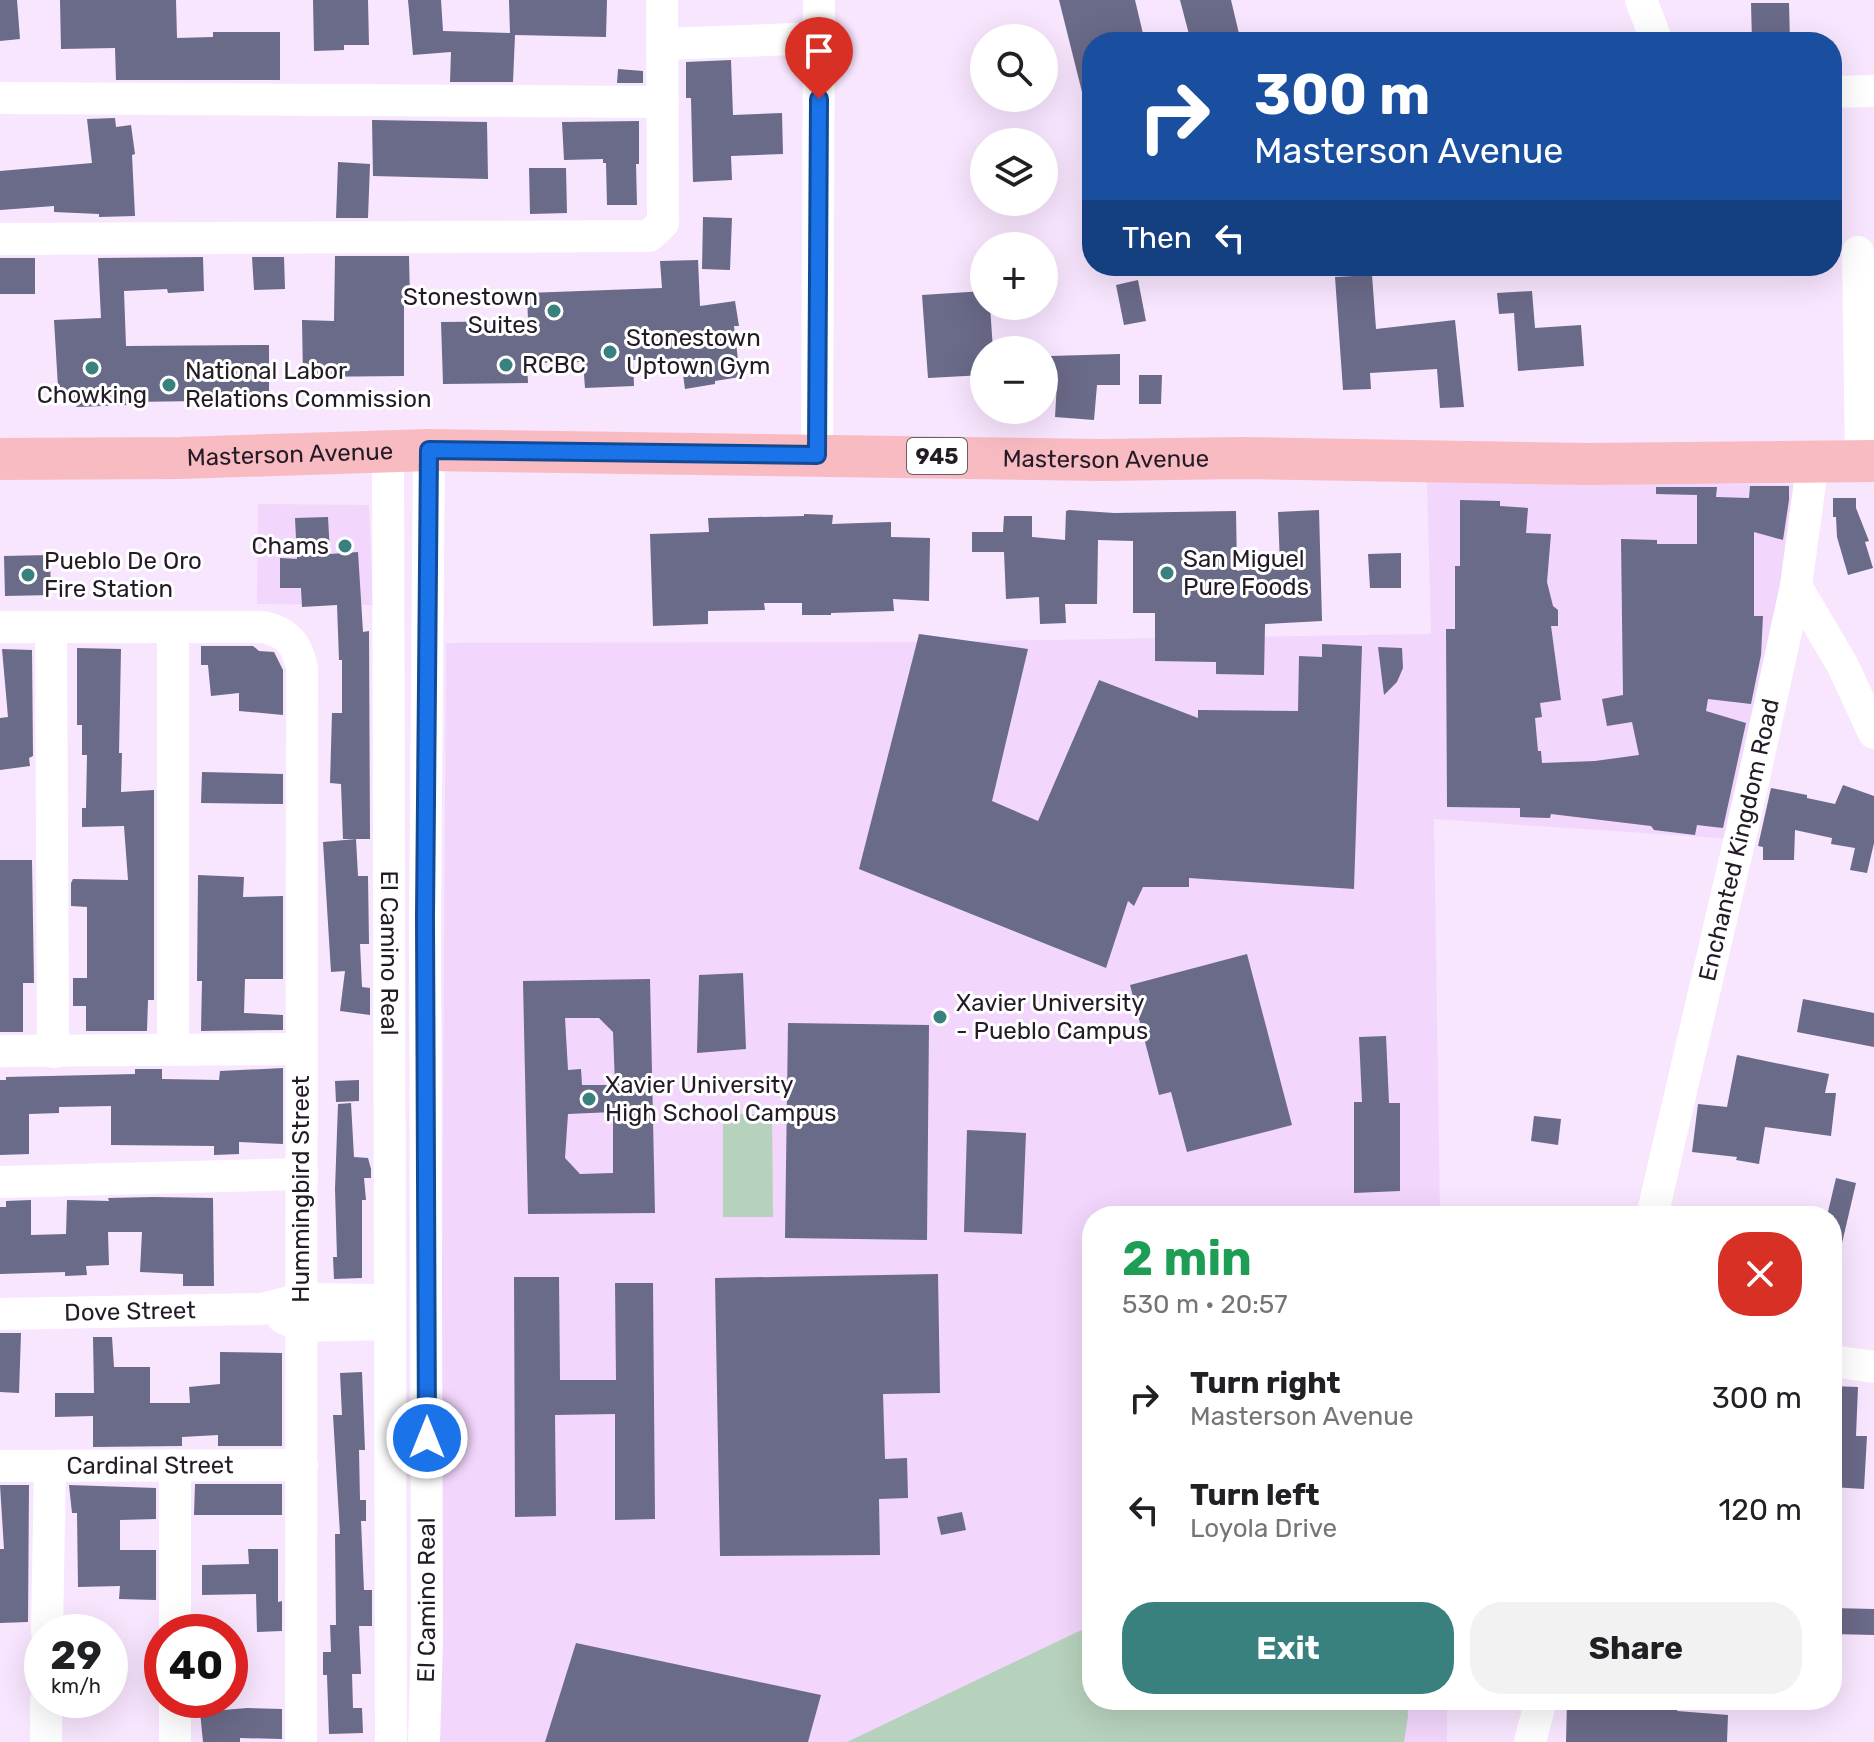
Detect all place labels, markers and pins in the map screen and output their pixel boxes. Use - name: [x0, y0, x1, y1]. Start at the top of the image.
- pin: [785, 17, 853, 99]
- place label: Stonestown Suites: [403, 283, 538, 339]
- marker: Stonestown Suites: [545, 302, 563, 320]
- place label: Stonestown Uptown Gym: [626, 324, 770, 380]
- marker: Stonestown Uptown Gym: [601, 343, 619, 361]
- place label: RCBC: [522, 351, 586, 379]
- marker: RCBC: [497, 356, 515, 374]
- place label: National Labor Relations Commission: [185, 357, 431, 413]
- marker: Chowking: [83, 359, 101, 377]
- marker: National Labor Relations Commission: [160, 376, 178, 394]
- place label: Chowking: [37, 381, 147, 409]
- place label: Chams: [252, 532, 329, 560]
- marker: Chams: [336, 537, 354, 555]
- place label: San Miguel Pure Foods: [1183, 545, 1309, 601]
- place label: Pueblo De Oro Fire Station: [44, 547, 202, 603]
- marker: San Miguel Pure Foods: [1158, 564, 1176, 582]
- marker: Pueblo De Oro Fire Station: [19, 566, 37, 584]
- place label: Xavier University - Pueblo Campus: [956, 989, 1148, 1045]
- marker: Xavier University - Pueblo Campus: [931, 1008, 949, 1026]
- place label: Xavier University High School Campus: [605, 1071, 836, 1127]
- marker: Xavier University High School Campus: [580, 1090, 598, 1108]

